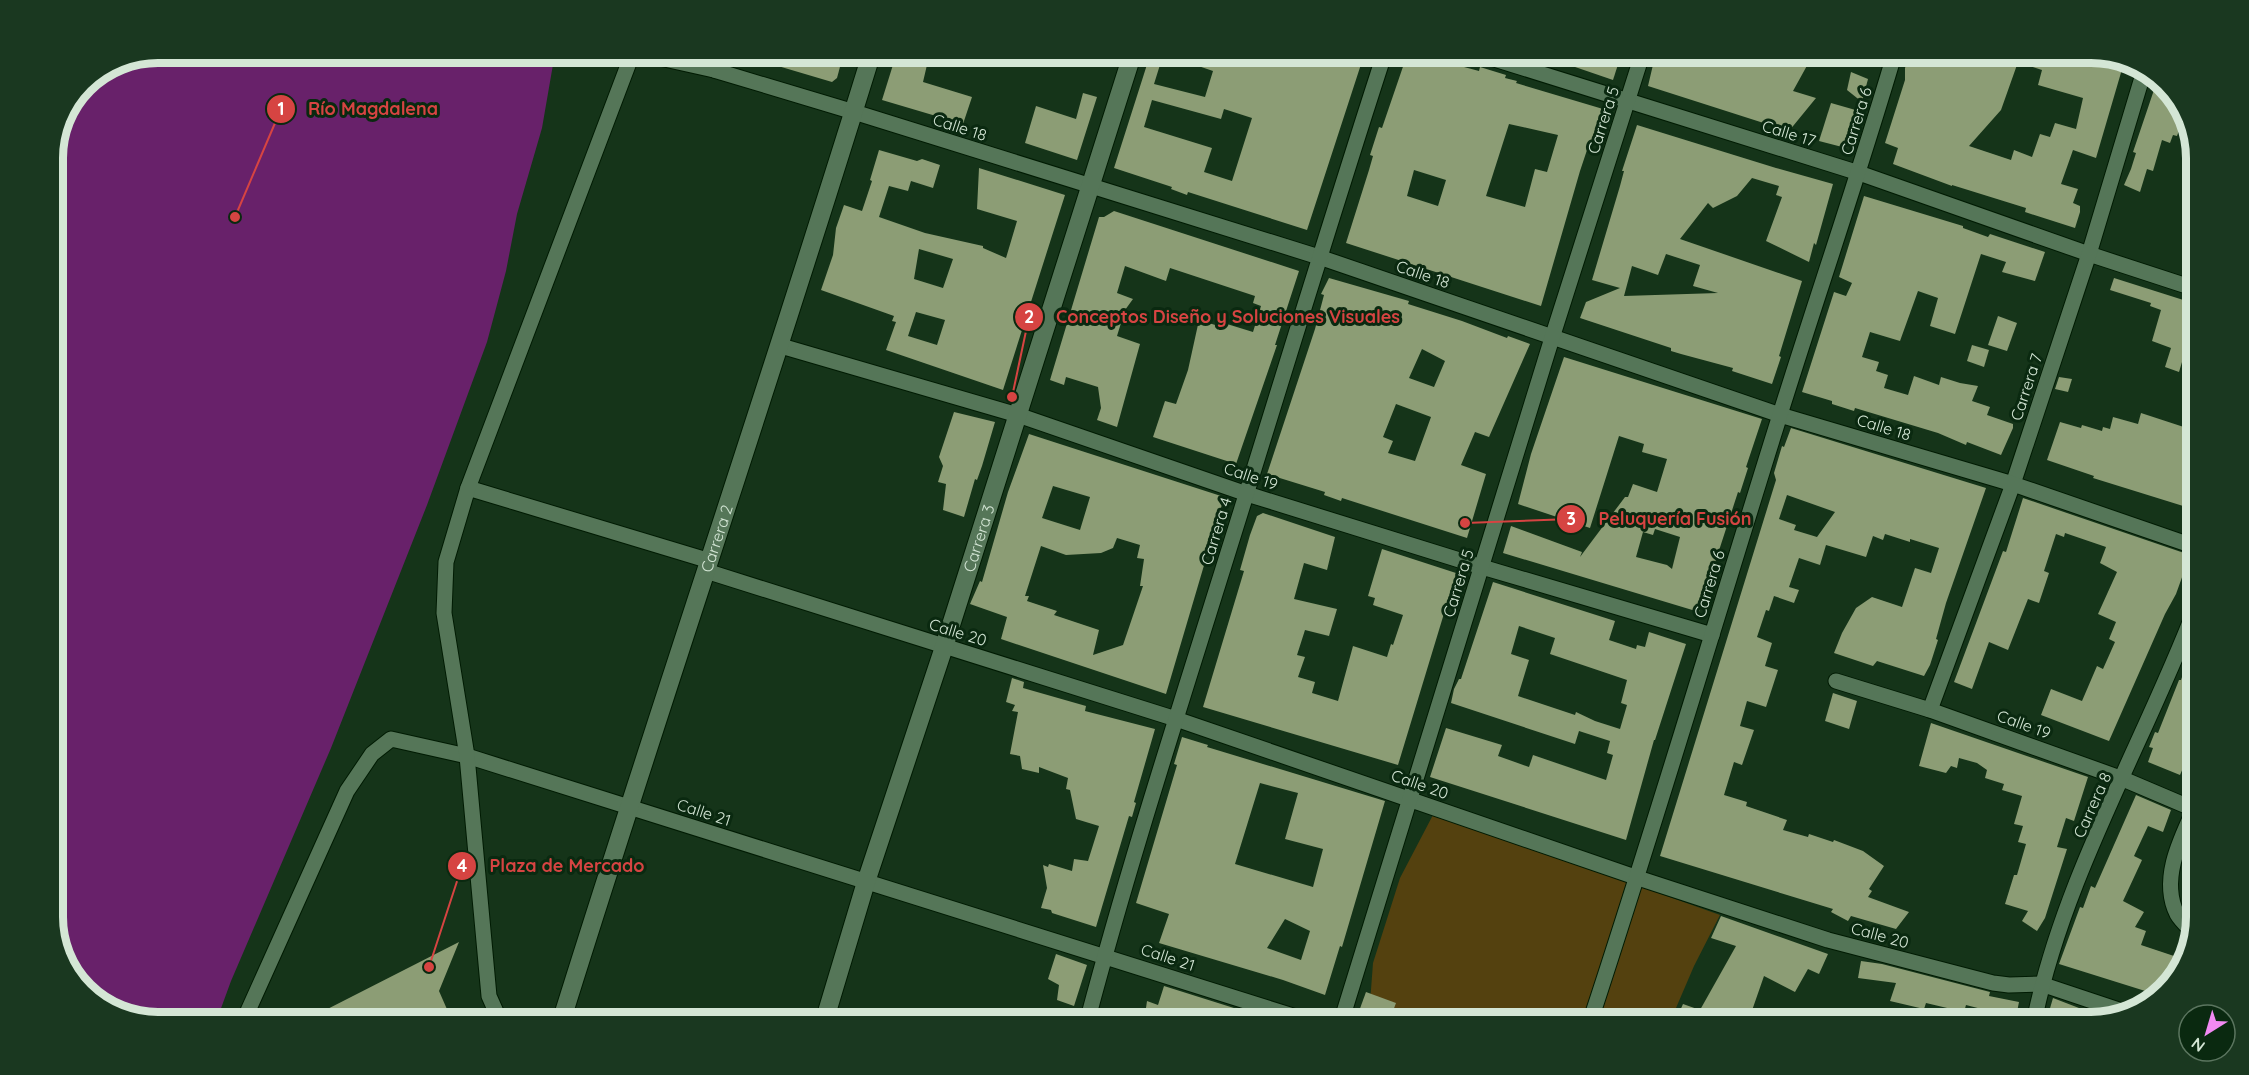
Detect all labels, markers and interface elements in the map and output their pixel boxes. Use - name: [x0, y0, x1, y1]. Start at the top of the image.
- street label: Carrera 5: [1583, 84, 1623, 156]
- street label: Carrera 6: [1836, 84, 1876, 157]
- callout: Río Magdalena: [266, 91, 450, 127]
- text: 1: [277, 97, 285, 120]
- text: Río Magdalena: [308, 97, 438, 120]
- street label: Calle 18: [931, 109, 989, 145]
- street label: Calle 17: [1760, 115, 1818, 151]
- street label: Calle 18: [1394, 256, 1452, 292]
- callout: Conceptos Diseño y Soluciones Visuales: [1014, 299, 1412, 335]
- text: 2: [1024, 305, 1034, 328]
- text: Conceptos Diseño y Soluciones Visuales: [1056, 305, 1400, 328]
- street label: Carrera 7: [2006, 351, 2046, 423]
- street label: Calle 18: [1855, 409, 1913, 445]
- street label: Calle 19: [1221, 458, 1281, 494]
- street label: Carrera 4: [1196, 495, 1236, 567]
- callout: Peluquería Fusión: [1556, 501, 1763, 537]
- street label: Carrera 2: [696, 502, 737, 575]
- street label: Carrera 3: [959, 502, 999, 574]
- text: 3: [1566, 507, 1576, 530]
- text: Peluquería Fusión: [1599, 507, 1751, 530]
- street label: Carrera 5: [1438, 547, 1478, 619]
- street label: Carrera 6: [1689, 547, 1729, 620]
- street label: Calle 20: [927, 614, 989, 650]
- street label: Calle 19: [1994, 705, 2054, 743]
- street label: Calle 20: [1389, 765, 1451, 803]
- street label: Carrera 8: [2069, 769, 2115, 841]
- street label: Calle 21: [674, 794, 734, 830]
- callout: Plaza de Mercado: [447, 848, 656, 884]
- text: 4: [457, 854, 468, 877]
- text: Plaza de Mercado: [489, 854, 645, 877]
- street label: Calle 20: [1849, 918, 1911, 952]
- street label: Calle 21: [1138, 939, 1198, 975]
- north arrow: [2177, 1003, 2237, 1063]
- text: N: [2187, 1033, 2209, 1057]

